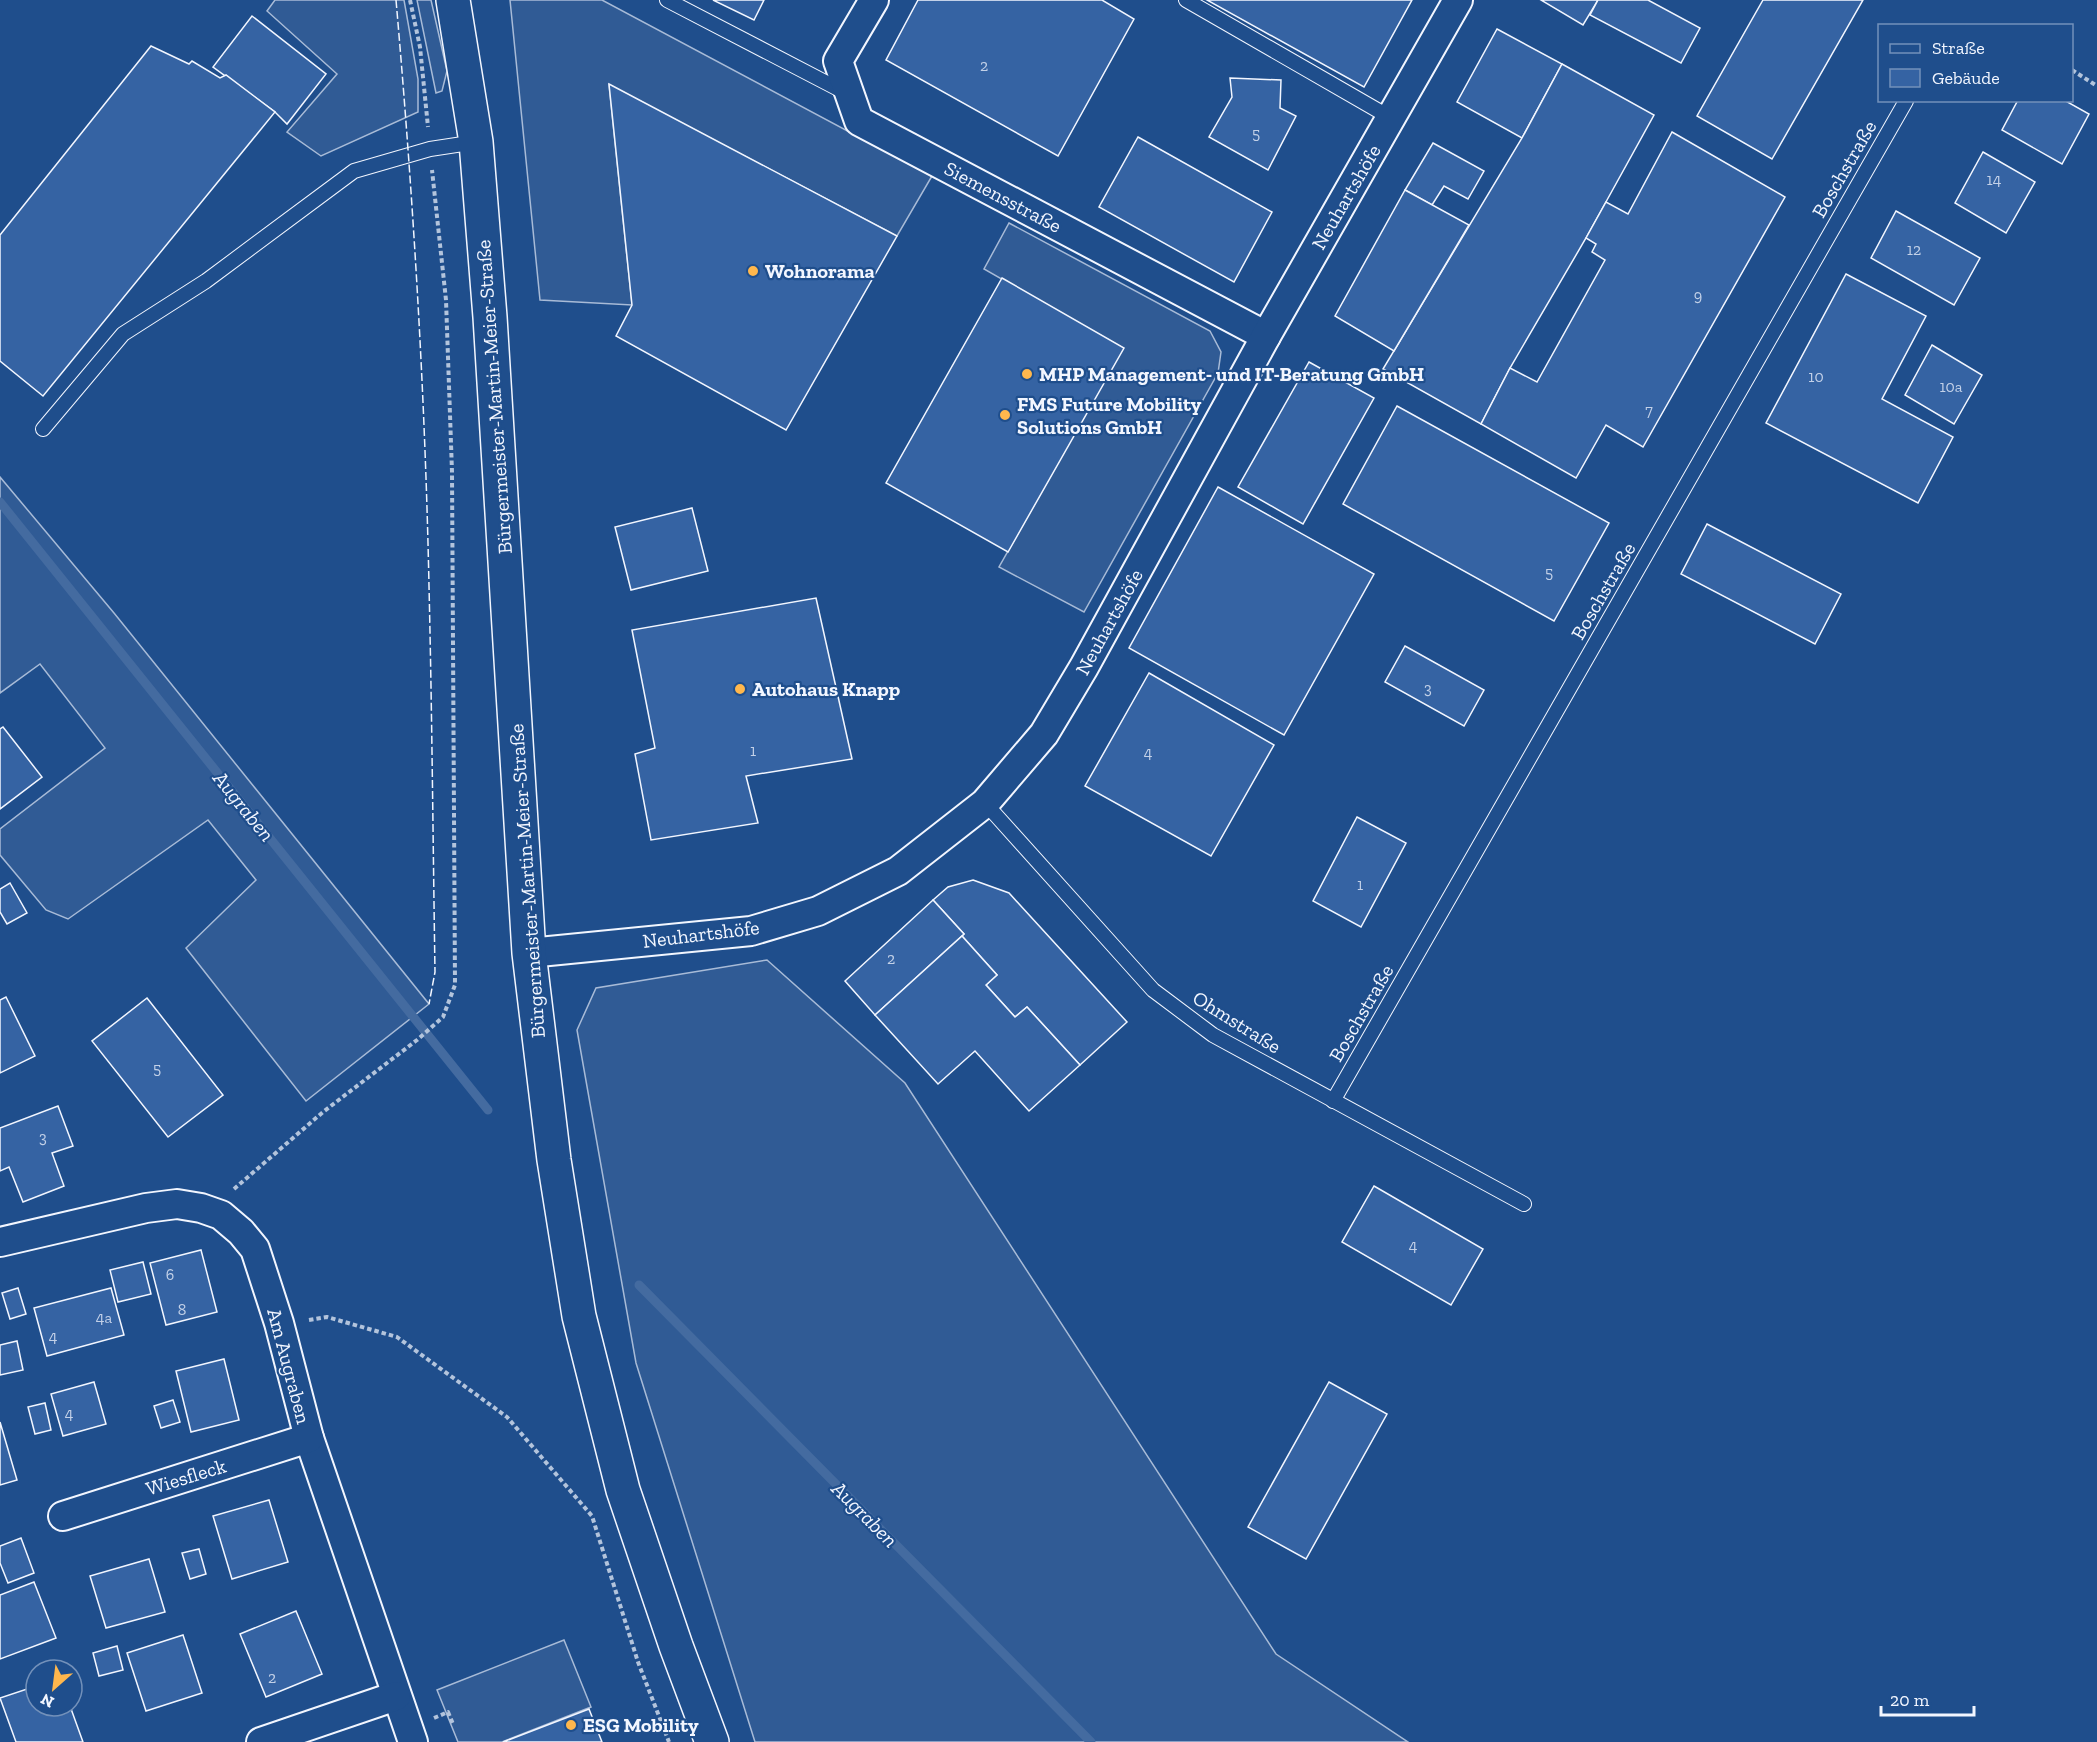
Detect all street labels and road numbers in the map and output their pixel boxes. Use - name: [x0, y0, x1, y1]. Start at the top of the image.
- street label: Boschstraße: [1807, 116, 1881, 222]
- street label: Neuhartshöfe: [1306, 140, 1386, 254]
- street label: Siemensstraße: [940, 156, 1066, 238]
- street label: Bürgermeister-Martin-Meier-Straße: [471, 239, 517, 555]
- street label: Boschstraße: [1566, 538, 1640, 644]
- street label: Neuhartshöfe: [1070, 565, 1148, 679]
- street label: Bürgermeister-Martin-Meier-Straße: [504, 723, 550, 1039]
- street label: Neuhartshöfe: [641, 915, 761, 953]
- street label: Boschstraße: [1324, 960, 1398, 1066]
- street label: Ohmstraße: [1188, 985, 1286, 1059]
- street label: Am Augraben: [262, 1306, 316, 1427]
- street label: Wiesfleck: [143, 1453, 230, 1501]

